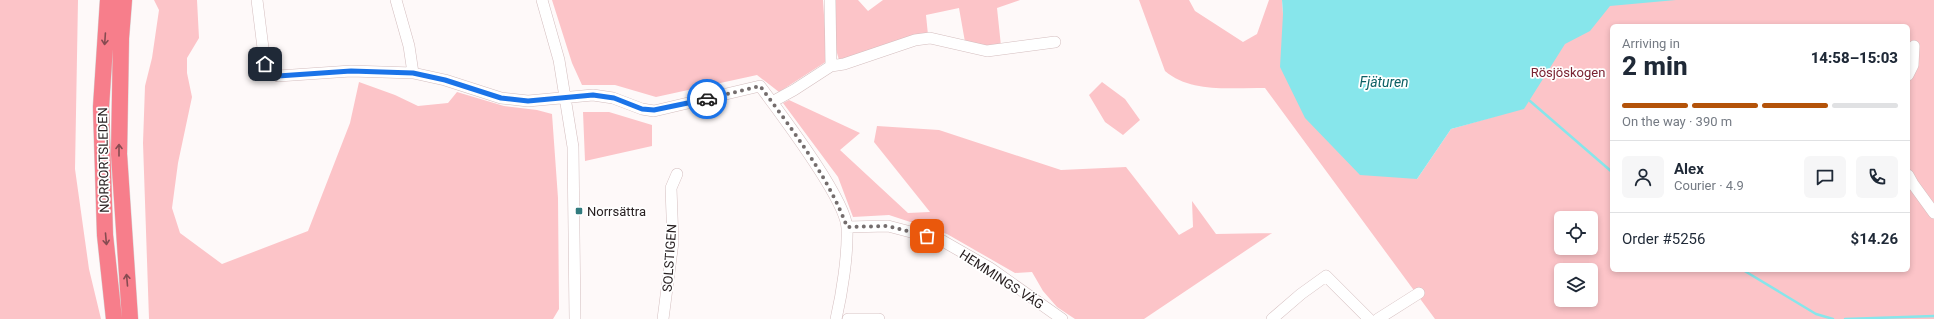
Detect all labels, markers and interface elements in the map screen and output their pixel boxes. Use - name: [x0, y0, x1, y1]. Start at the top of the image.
- one-way arrow: [102, 32, 109, 45]
- text: Arriving in: [1622, 36, 1680, 51]
- pin: [248, 47, 282, 81]
- text: 14:58–15:03: [1811, 49, 1898, 67]
- text: 2 min: [1622, 51, 1688, 81]
- icon: home: [254, 53, 276, 75]
- park label: Rösjöskogen: [1531, 65, 1605, 80]
- water label: Fjäturen: [1359, 74, 1409, 90]
- courier: [687, 79, 727, 119]
- icon: car: [696, 88, 718, 110]
- street label: NORRORTSLEDEN: [95, 107, 112, 213]
- text: On the way · 390 m: [1622, 114, 1732, 129]
- one-way arrow: [115, 144, 123, 157]
- button: person: [1622, 156, 1664, 198]
- button: chat: [1804, 156, 1846, 198]
- button: phone: [1856, 156, 1898, 198]
- text: Alex: [1674, 160, 1704, 178]
- text: Courier · 4.9: [1674, 178, 1744, 193]
- place label: Norrsättra: [587, 204, 646, 219]
- marker: Norrsättra: [574, 206, 584, 216]
- map controls: [1554, 211, 1598, 307]
- button: locate: [1554, 211, 1598, 255]
- pin: [910, 219, 944, 253]
- street label: SOLSTIGEN: [660, 223, 679, 293]
- icon: bag: [916, 225, 938, 247]
- text: Order #5256: [1622, 230, 1705, 248]
- text: $14.26: [1851, 230, 1898, 248]
- one-way arrow: [102, 232, 109, 245]
- street label: HEMMINGS VÄG: [957, 247, 1047, 312]
- button: layers: [1554, 263, 1598, 307]
- one-way arrow: [124, 274, 131, 287]

